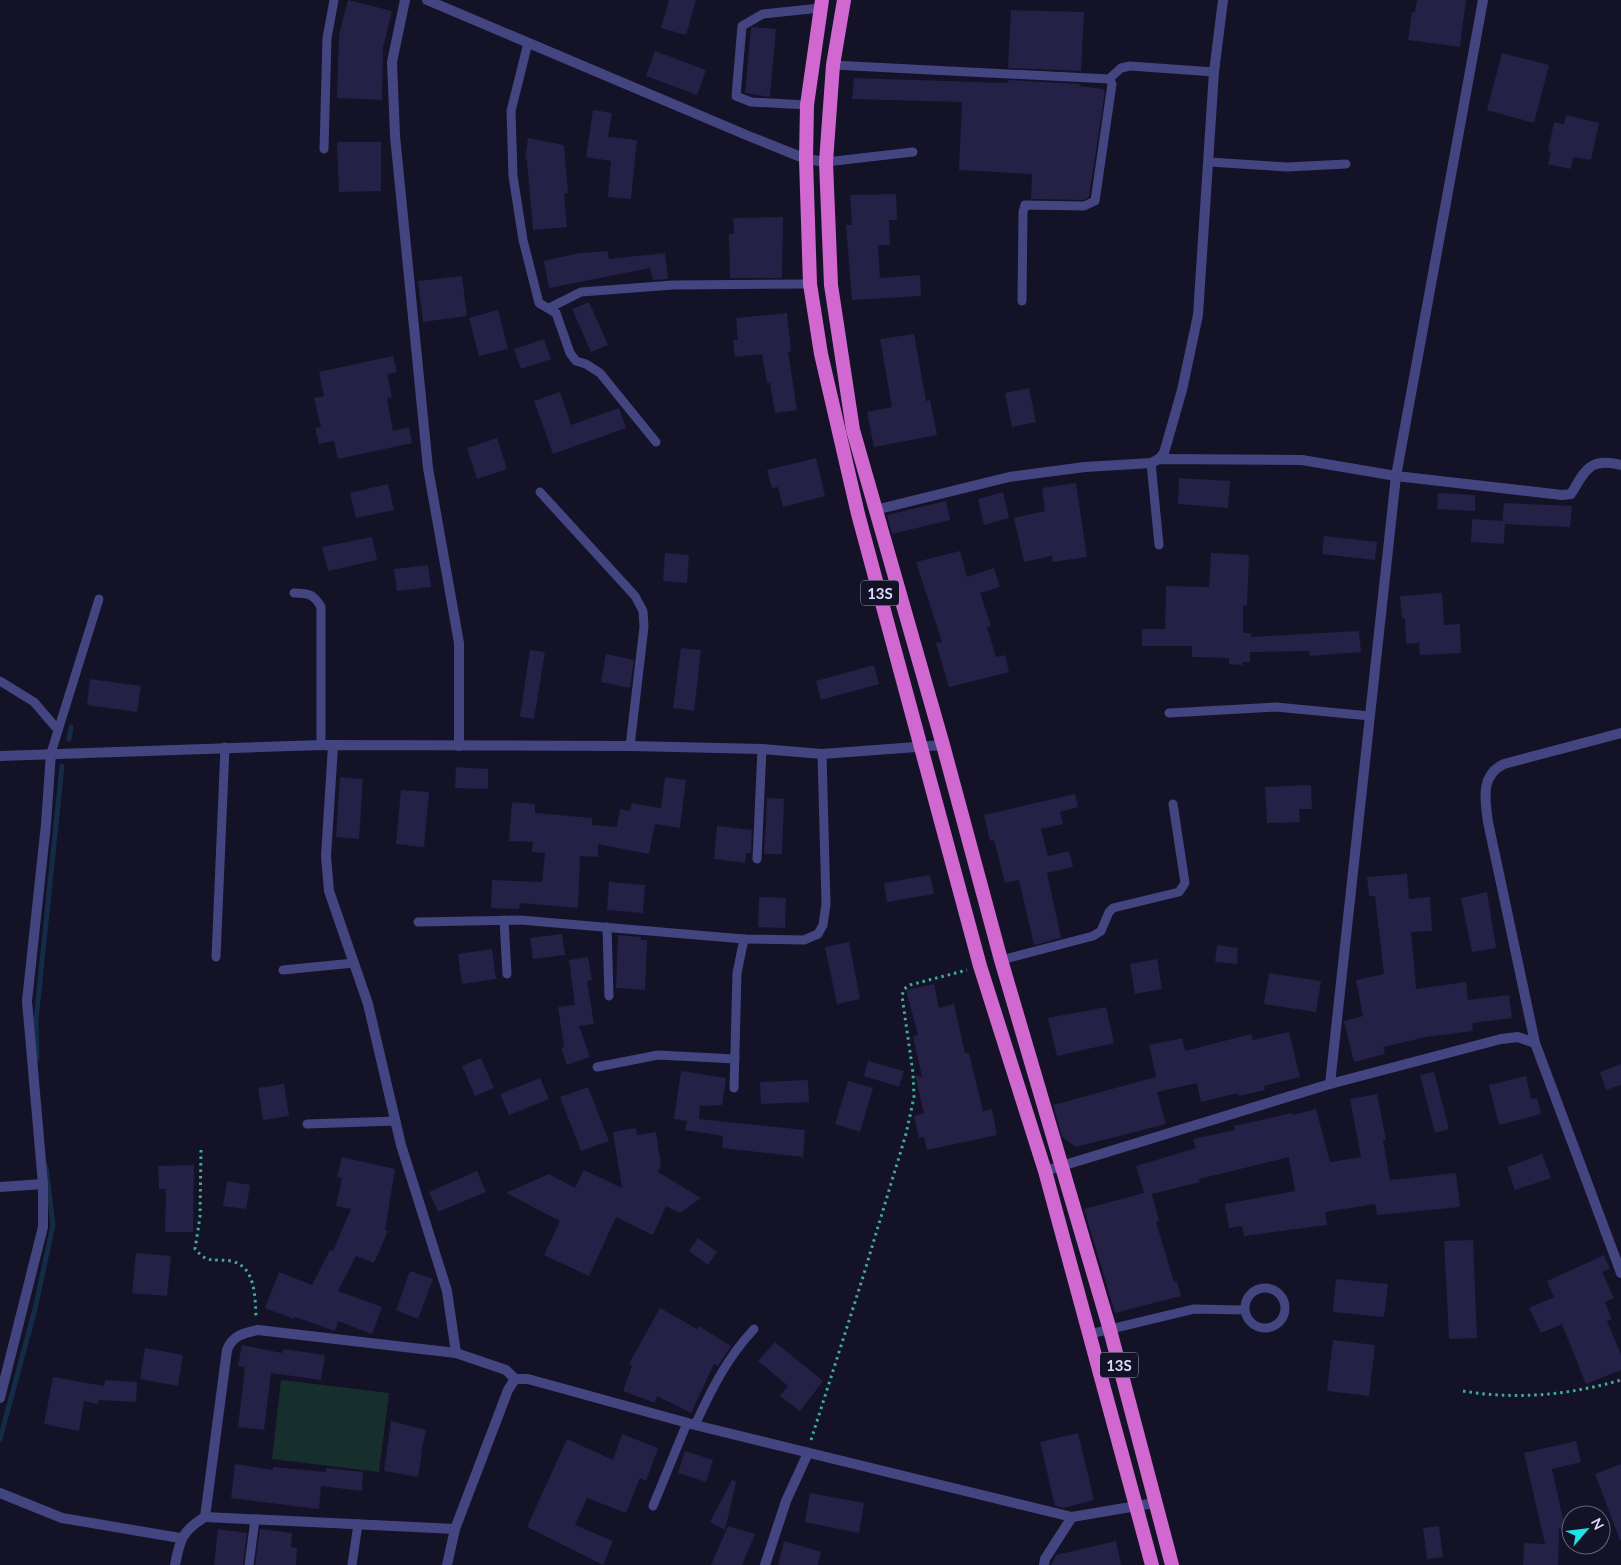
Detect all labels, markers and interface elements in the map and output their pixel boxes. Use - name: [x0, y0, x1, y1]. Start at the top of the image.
- road number: 13S: [861, 580, 899, 606]
- road number: 13S: [1100, 1352, 1138, 1378]
- north arrow: [1561, 1505, 1611, 1555]
- text: N: [1588, 1515, 1608, 1532]

